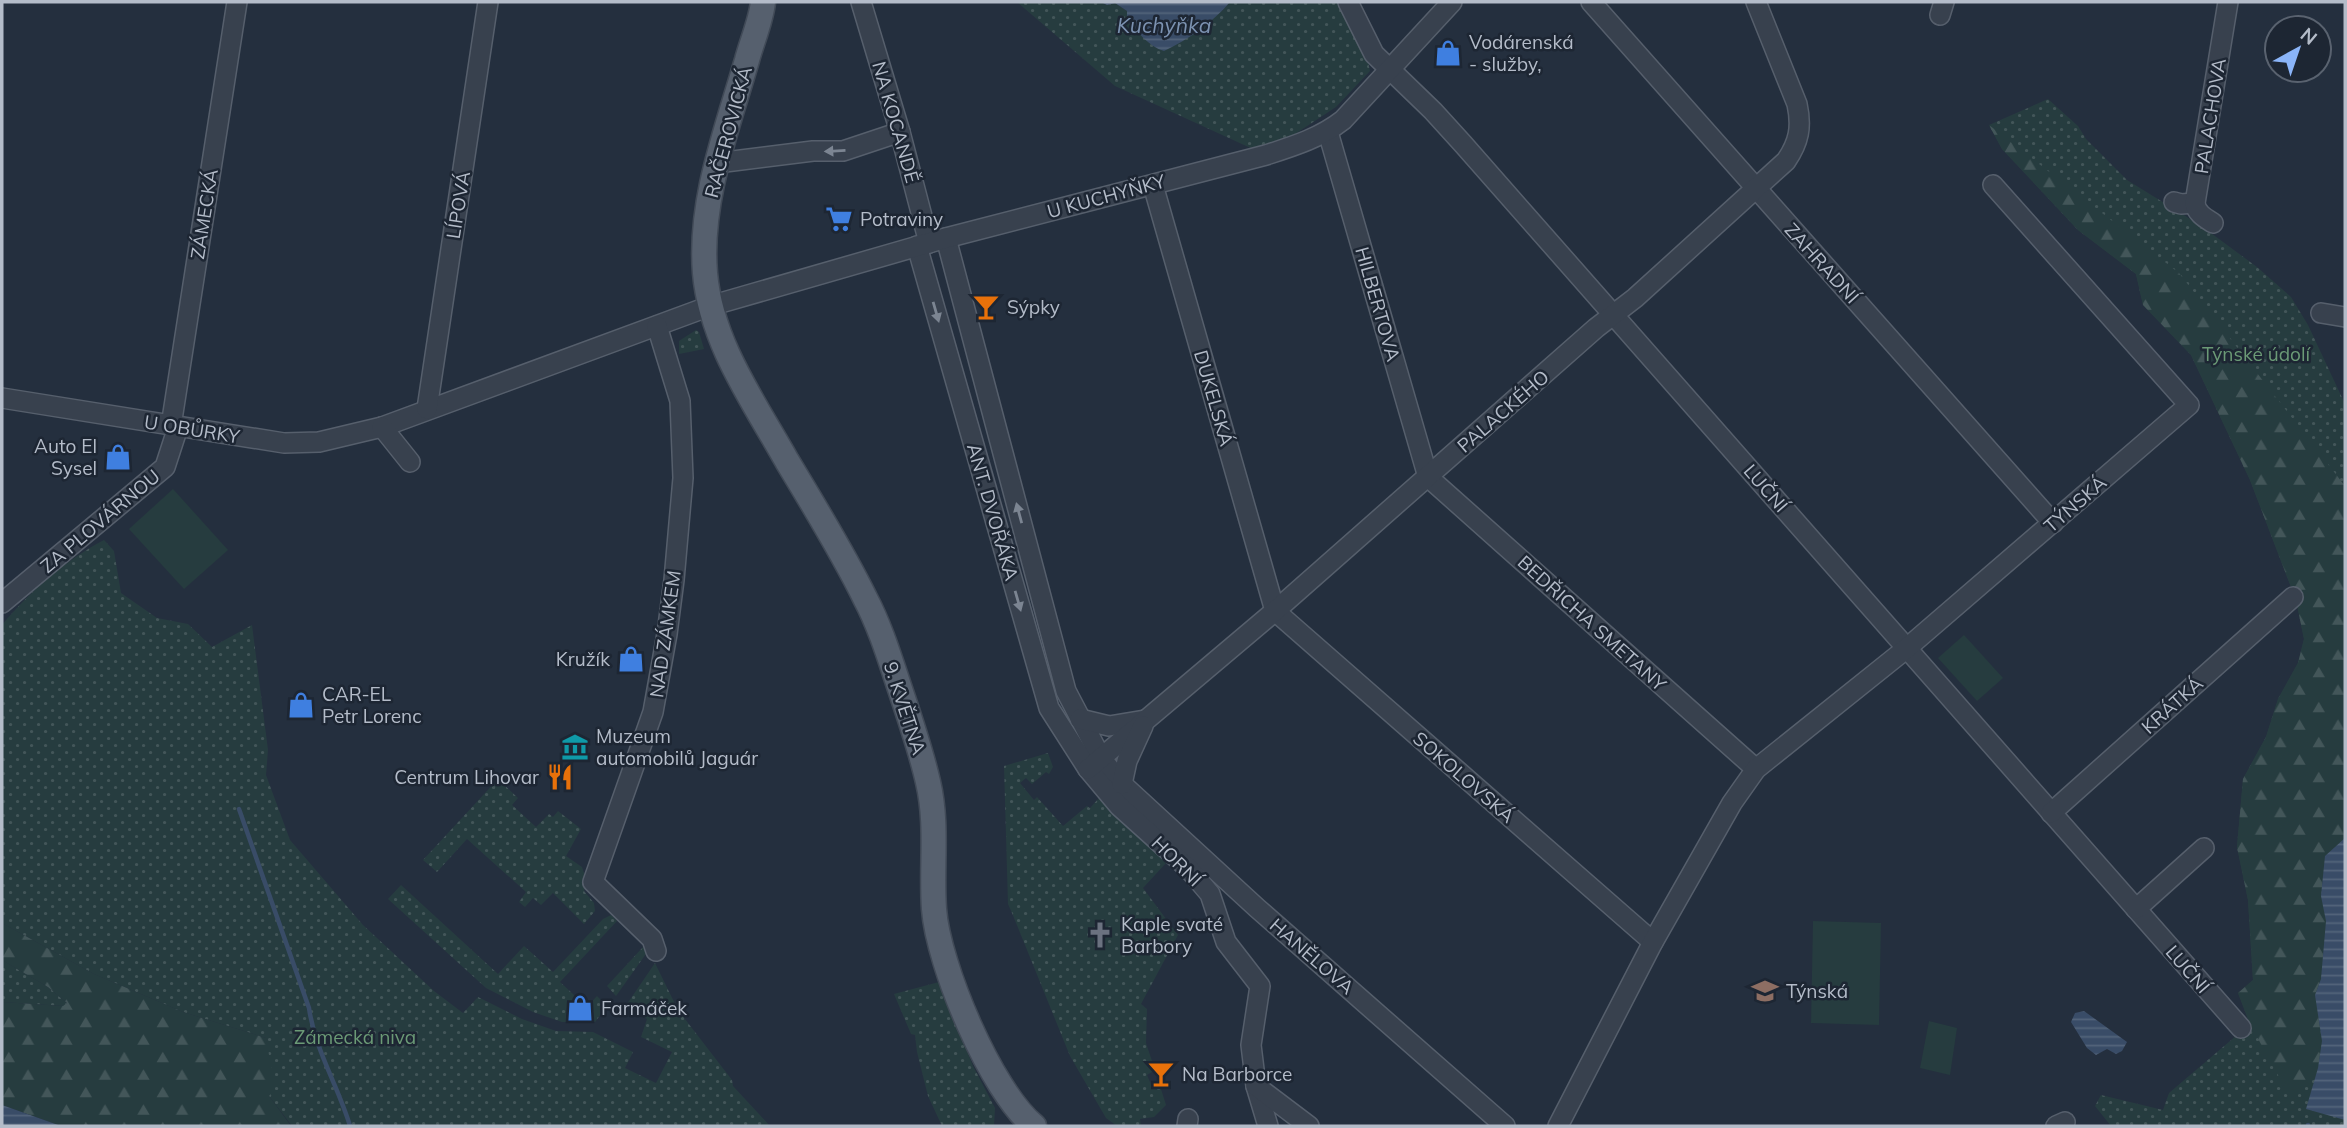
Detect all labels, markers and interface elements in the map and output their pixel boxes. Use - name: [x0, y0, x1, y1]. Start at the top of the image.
- water label: Kuchyňka: [1117, 12, 1211, 38]
- north arrow: [2263, 14, 2333, 84]
- text: N: [2296, 22, 2322, 50]
- place label: Vodárenská - služby,: [1469, 30, 1574, 76]
- shop icon: Vodárenská - služby,: [1433, 38, 1463, 68]
- street label: PALACHOVA: [2189, 56, 2231, 176]
- street label: NA KOCANDĚ: [867, 58, 925, 186]
- street label: RAČEROVICKÁ: [699, 64, 757, 200]
- one-way arrow: [824, 145, 846, 156]
- street label: ZÁMECKÁ: [185, 167, 223, 261]
- street label: LÍPOVÁ: [441, 169, 475, 240]
- street label: U KUCHYŇKY: [1044, 169, 1168, 223]
- supermarket icon: Potraviny: [824, 204, 854, 234]
- place label: Potraviny: [860, 207, 943, 231]
- street label: ZAHRADNÍ: [1780, 218, 1865, 309]
- street label: HILBERTOVA: [1350, 244, 1406, 364]
- bar icon: Sýpky: [971, 292, 1001, 322]
- place label: Sýpky: [1007, 295, 1060, 319]
- one-way arrow: [931, 301, 941, 322]
- park label: Týnské údolí: [2202, 342, 2311, 366]
- street label: DUKELSKÁ: [1189, 347, 1239, 449]
- street label: PALACKÉHO: [1452, 365, 1554, 457]
- street label: U OBŮRKY: [143, 409, 242, 448]
- place label: Auto El Sysel: [34, 434, 97, 480]
- street label: ANT. DVOŘÁKA: [962, 441, 1024, 583]
- shop icon: Auto El Sysel: [103, 442, 133, 472]
- street label: LUČNÍ: [1739, 459, 1794, 518]
- street label: ZA PLOVÁRNOU: [35, 464, 165, 578]
- street label: TÝNSKÁ: [2039, 470, 2111, 538]
- one-way arrow: [1013, 502, 1024, 524]
- street label: BEDŘICHA SMETANY: [1513, 550, 1672, 696]
- street label: NAD ZÁMKEM: [644, 569, 686, 699]
- one-way arrow: [1014, 591, 1024, 612]
- shop icon: Kružík: [616, 644, 646, 674]
- place label: Kružík: [556, 647, 610, 671]
- street label: 9. KVĚTNA: [879, 659, 931, 758]
- street label: KRÁTKÁ: [2136, 671, 2208, 739]
- place label: CAR-EL Petr Lorenc: [322, 682, 422, 728]
- shop icon: CAR-EL Petr Lorenc: [286, 690, 316, 720]
- place label: Muzeum automobilů Jaguár: [596, 724, 758, 770]
- street label: SOKOLOVSKÁ: [1408, 726, 1520, 828]
- museum icon: Muzeum automobilů Jaguár: [560, 732, 590, 762]
- restaurant icon: Centrum Lihovar: [545, 762, 575, 792]
- place label: Centrum Lihovar: [394, 765, 539, 789]
- street label: HORNÍ: [1147, 831, 1208, 892]
- place label: Kaple svaté Barbory: [1121, 912, 1223, 958]
- street label: HANĚLOVA: [1265, 913, 1359, 999]
- church icon: Kaple svaté Barbory: [1085, 920, 1115, 950]
- street label: LUČNÍ: [2161, 940, 2216, 999]
- school or university icon: Týnská: [1750, 976, 1780, 1006]
- place label: Týnská: [1786, 979, 1848, 1003]
- shop icon: Farmáček: [565, 993, 595, 1023]
- place label: Farmáček: [601, 996, 687, 1020]
- park label: Zámecká niva: [294, 1025, 416, 1049]
- bar icon: Na Barborce: [1146, 1059, 1176, 1089]
- place label: Na Barborce: [1182, 1062, 1292, 1086]

